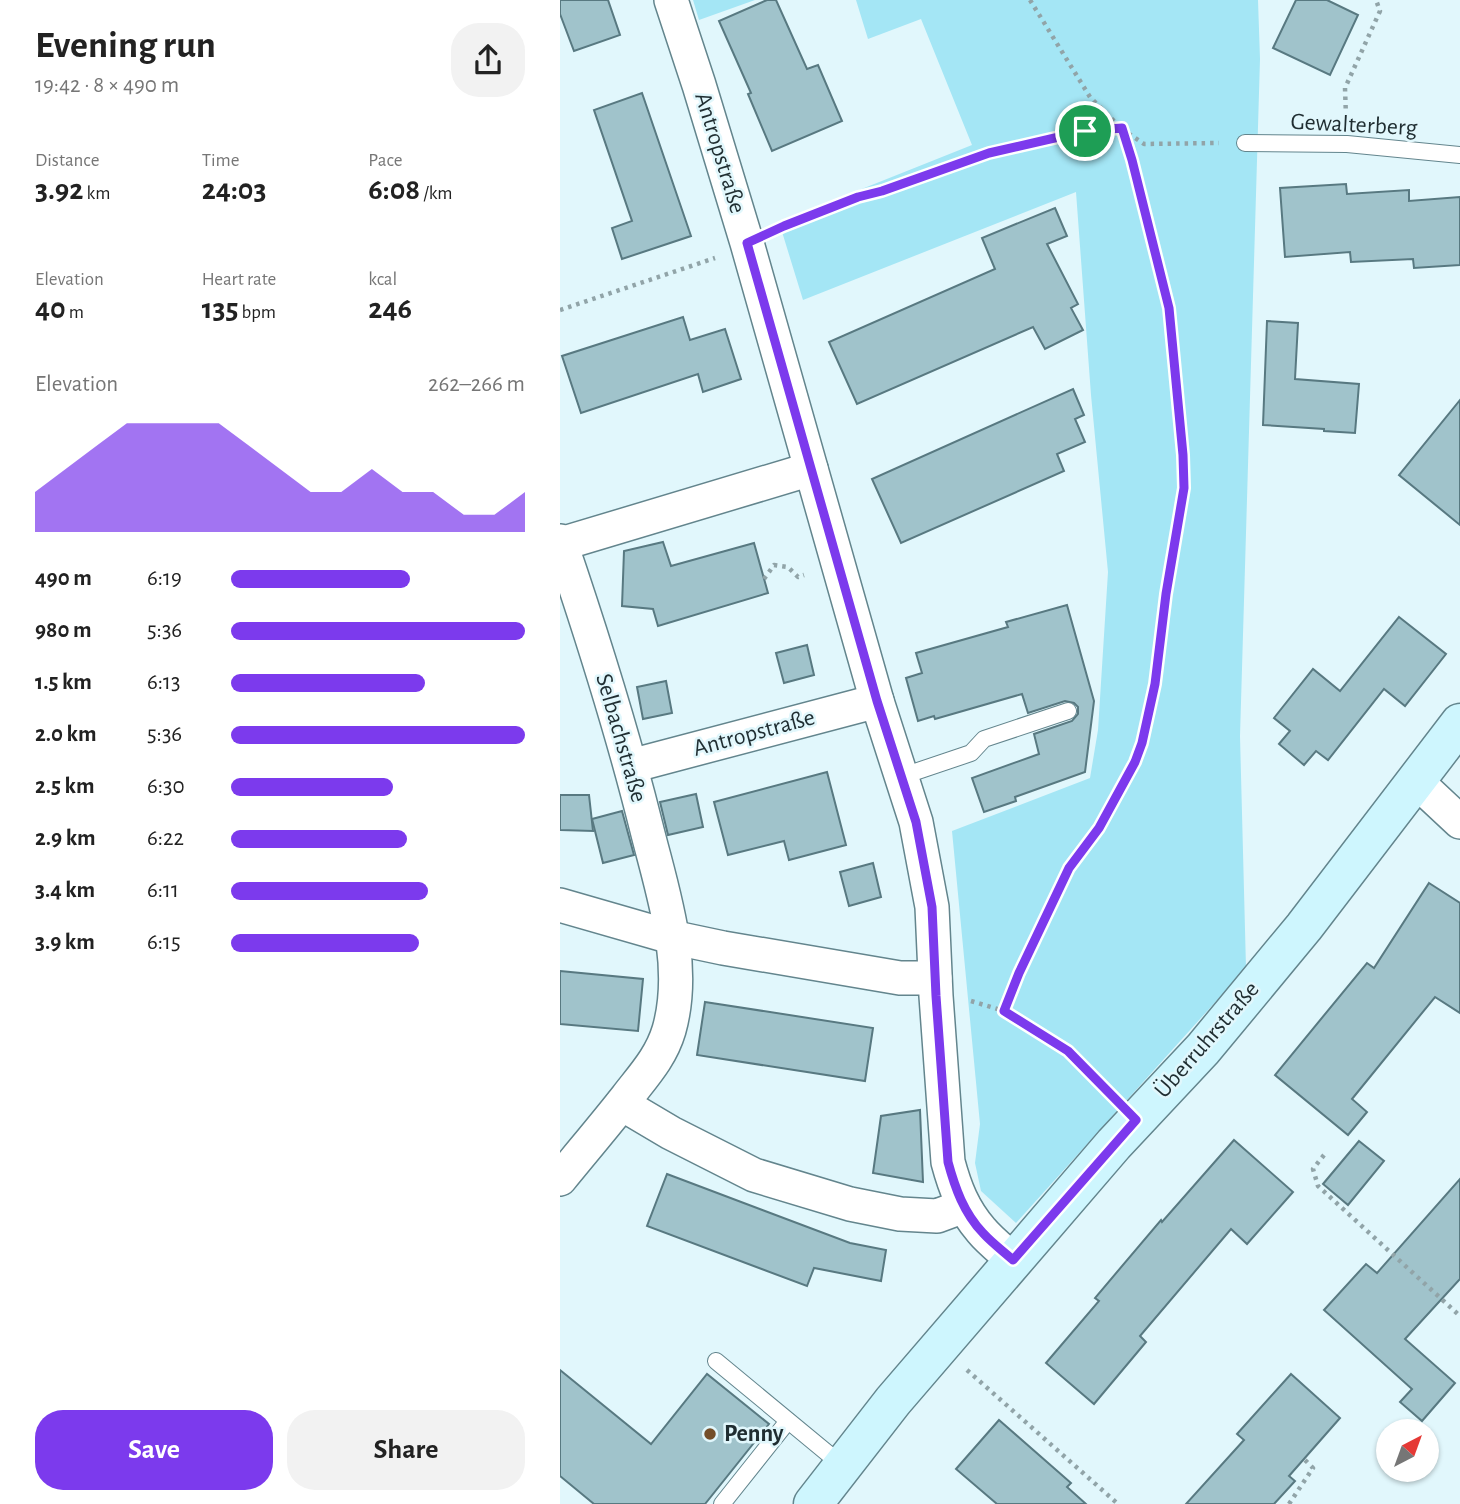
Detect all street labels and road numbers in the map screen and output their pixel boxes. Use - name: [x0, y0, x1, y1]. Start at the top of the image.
- street label: Antropstraße: [690, 90, 750, 216]
- street label: Gewalterberg: [1290, 110, 1418, 140]
- street label: Selbachstraße: [591, 671, 651, 805]
- street label: Antropstraße: [691, 705, 817, 761]
- street label: Überruhrstraße: [1149, 977, 1264, 1103]

